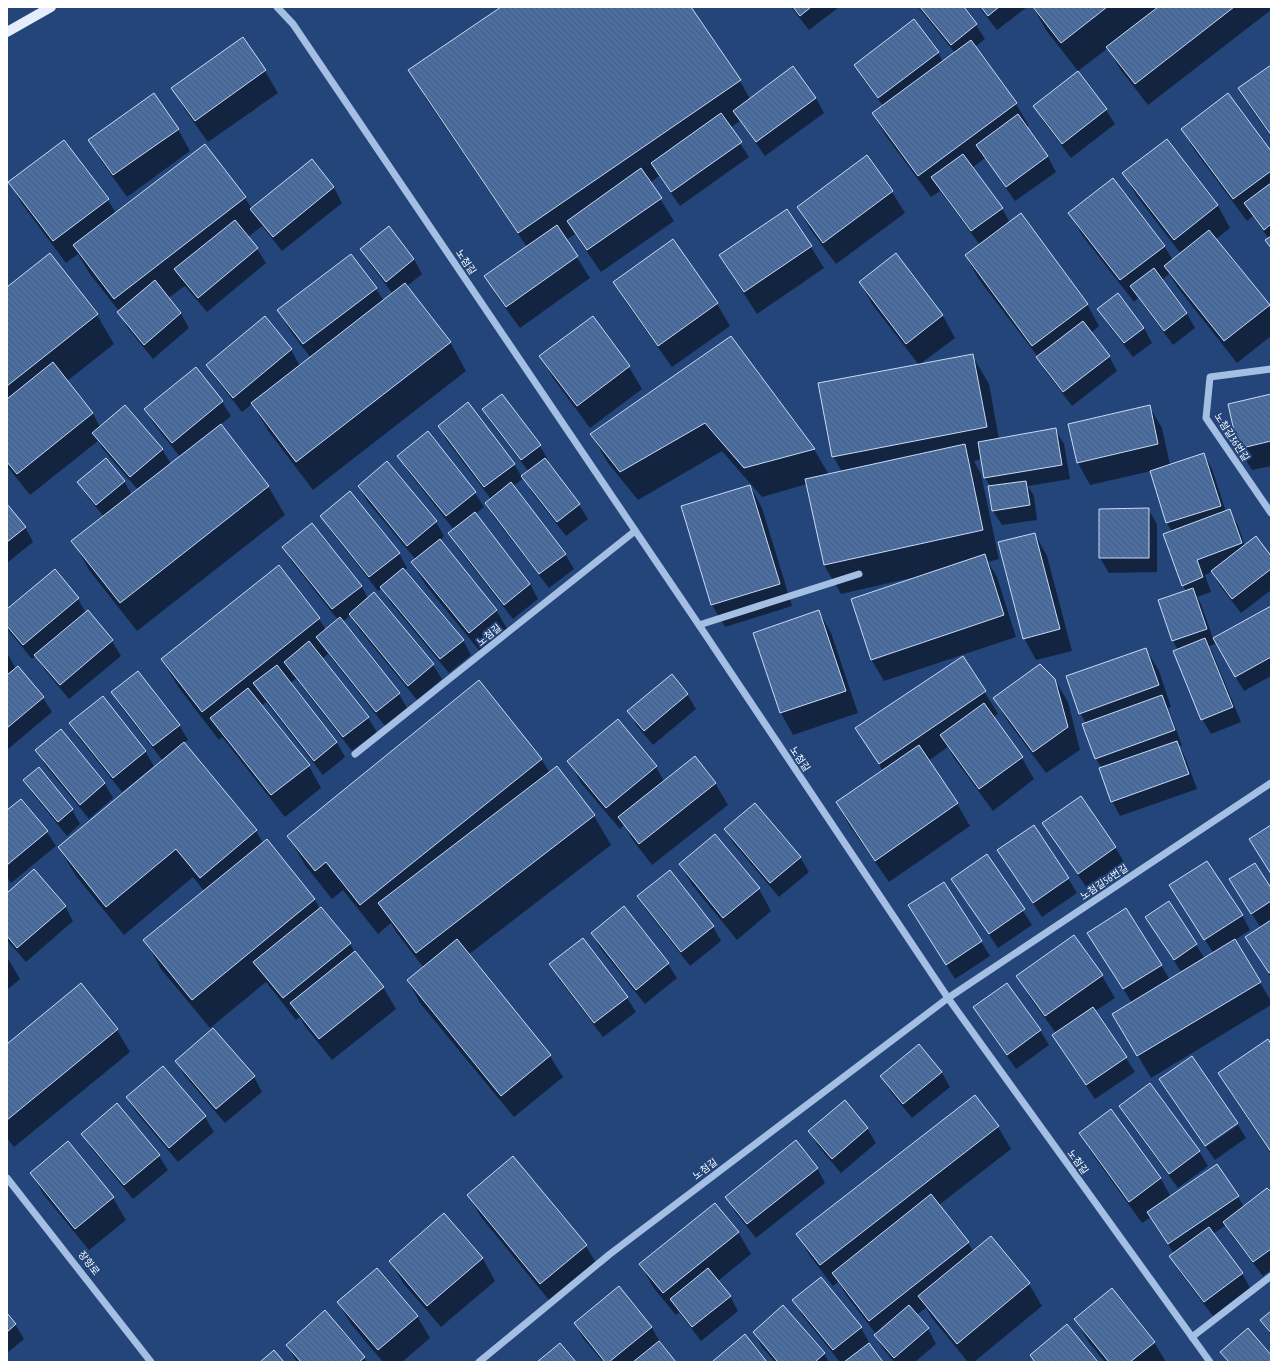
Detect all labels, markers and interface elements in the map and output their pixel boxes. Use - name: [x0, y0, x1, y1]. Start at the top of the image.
- street label: 노첨길: [453, 247, 479, 277]
- street label: 노첨길36번길: [1212, 410, 1252, 464]
- street label: 노첨길: [474, 621, 504, 649]
- street label: 노첨길: [787, 744, 813, 774]
- street label: 노첨길56번길: [1078, 861, 1130, 903]
- street label: 노첨길: [1065, 1147, 1091, 1177]
- street label: 노첨길: [690, 1156, 720, 1182]
- street label: 장항로: [75, 1248, 103, 1278]

